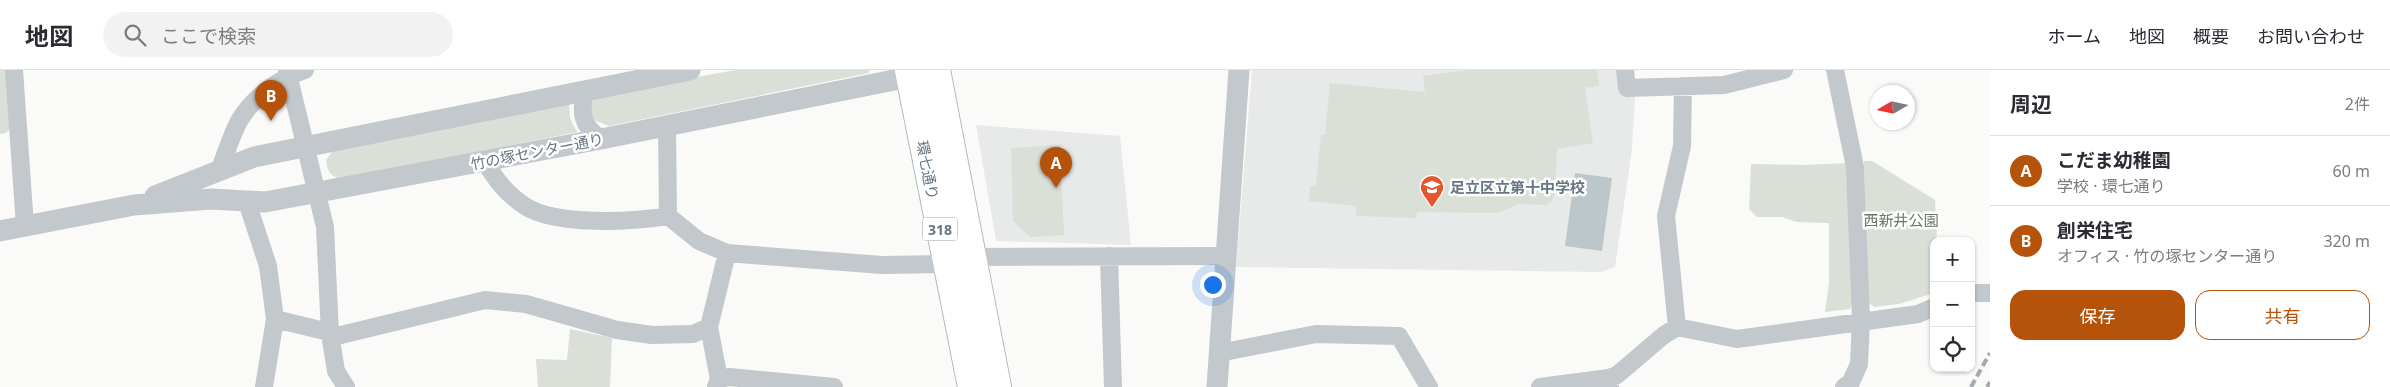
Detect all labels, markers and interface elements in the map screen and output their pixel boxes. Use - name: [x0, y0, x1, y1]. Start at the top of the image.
- search box: [103, 12, 453, 57]
- text: 地図: [25, 19, 73, 52]
- icon: search: [121, 21, 149, 49]
- text: ここで検索: [161, 23, 256, 49]
- text: ホーム: [2048, 24, 2101, 48]
- text: 地図: [2129, 24, 2165, 48]
- text: 概要: [2193, 24, 2229, 48]
- text: お問い合わせ: [2257, 24, 2365, 48]
- pin: B: [255, 80, 287, 121]
- north arrow: [1870, 85, 1915, 130]
- text: 周辺: [2010, 90, 2052, 118]
- text: 2件: [2345, 93, 2370, 115]
- street label: 竹の塚センター通り: [469, 128, 605, 174]
- street label: 環七通り: [912, 139, 944, 201]
- pin: A: [1040, 147, 1072, 188]
- text: こだま幼稚園: [2057, 147, 2171, 173]
- text: A: [2020, 160, 2032, 182]
- text: 60 m: [2333, 160, 2370, 182]
- school or university icon: 足立区立第十中学校: [1419, 174, 1445, 208]
- text: 学校 · 環七通り: [2057, 175, 2166, 197]
- place label: 足立区立第十中学校: [1450, 177, 1585, 197]
- park label: 西新井公園: [1863, 210, 1939, 230]
- text: 創栄住宅: [2057, 217, 2133, 243]
- road number: 318: [922, 218, 958, 240]
- text: B: [2021, 230, 2031, 252]
- text: 320 m: [2323, 230, 2370, 252]
- map controls: [1930, 237, 1975, 372]
- button: +: [1930, 237, 1975, 282]
- text: オフィス · 竹の塚センター通り: [2057, 245, 2277, 267]
- your location: [1200, 272, 1226, 298]
- button: −: [1930, 282, 1975, 327]
- button: 保存: [2010, 290, 2185, 340]
- button: 共有: [2195, 290, 2370, 340]
- button: locate: [1930, 327, 1975, 372]

